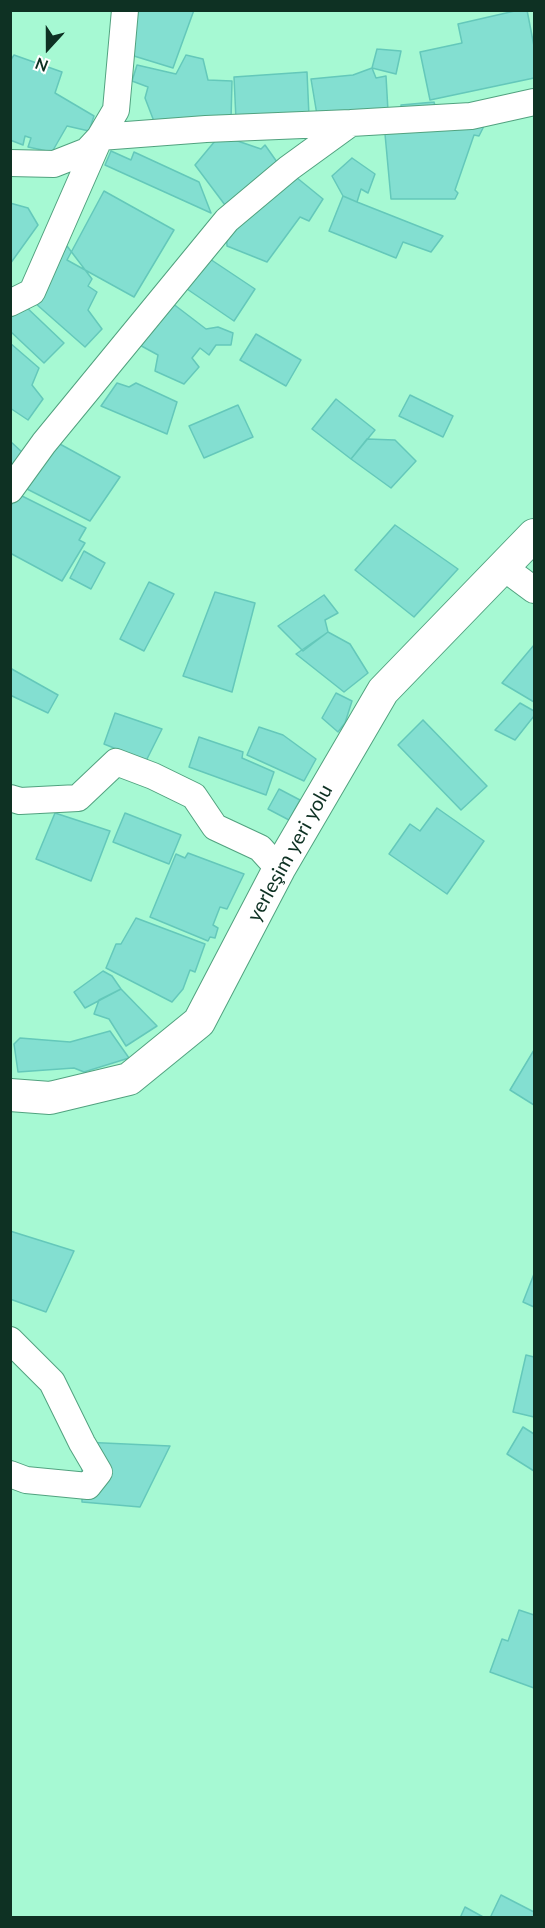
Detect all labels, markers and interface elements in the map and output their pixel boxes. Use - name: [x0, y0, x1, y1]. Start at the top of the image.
- north arrow: [18, 18, 78, 78]
- text: N: [32, 54, 51, 76]
- street label: yerleşim yeri yolu: [242, 780, 338, 926]

